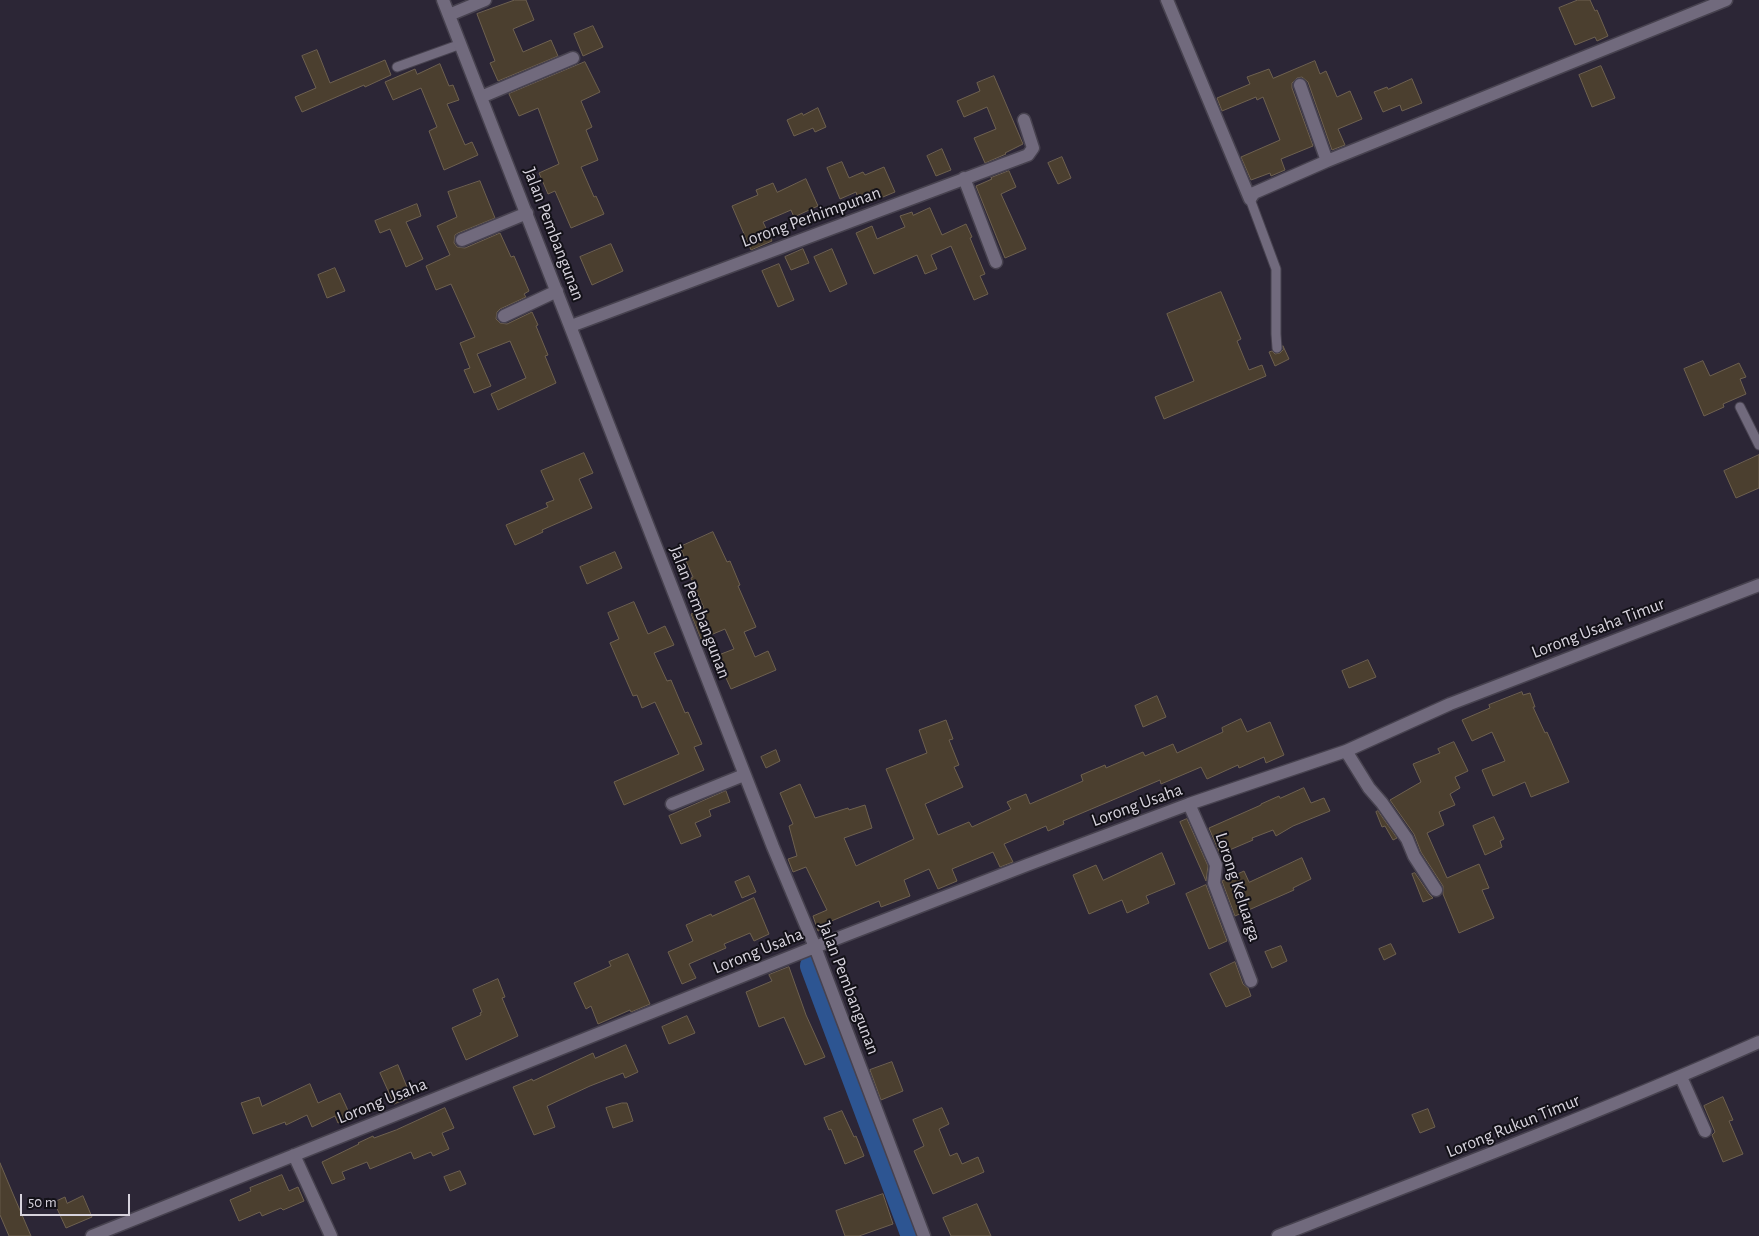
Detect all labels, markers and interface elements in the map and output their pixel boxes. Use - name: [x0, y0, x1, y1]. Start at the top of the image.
- street label: Jalan Pembangunan: [519, 164, 589, 304]
- street label: Lorong Perhimpunan: [738, 182, 884, 252]
- street label: Jalan Pembangunan: [665, 542, 735, 682]
- street label: Lorong Usaha Timur: [1528, 593, 1668, 663]
- street label: Lorong Usaha: [1089, 779, 1185, 831]
- street label: Lorong Keluarga: [1210, 830, 1266, 944]
- street label: Jalan Pembangunan: [814, 918, 884, 1058]
- street label: Lorong Usaha: [710, 923, 806, 979]
- street label: Lorong Usaha: [334, 1073, 430, 1129]
- street label: Lorong Rukun Timur: [1443, 1089, 1583, 1163]
- scale bar: [22, 1184, 132, 1216]
- text: 50 m: [28, 1195, 57, 1210]

